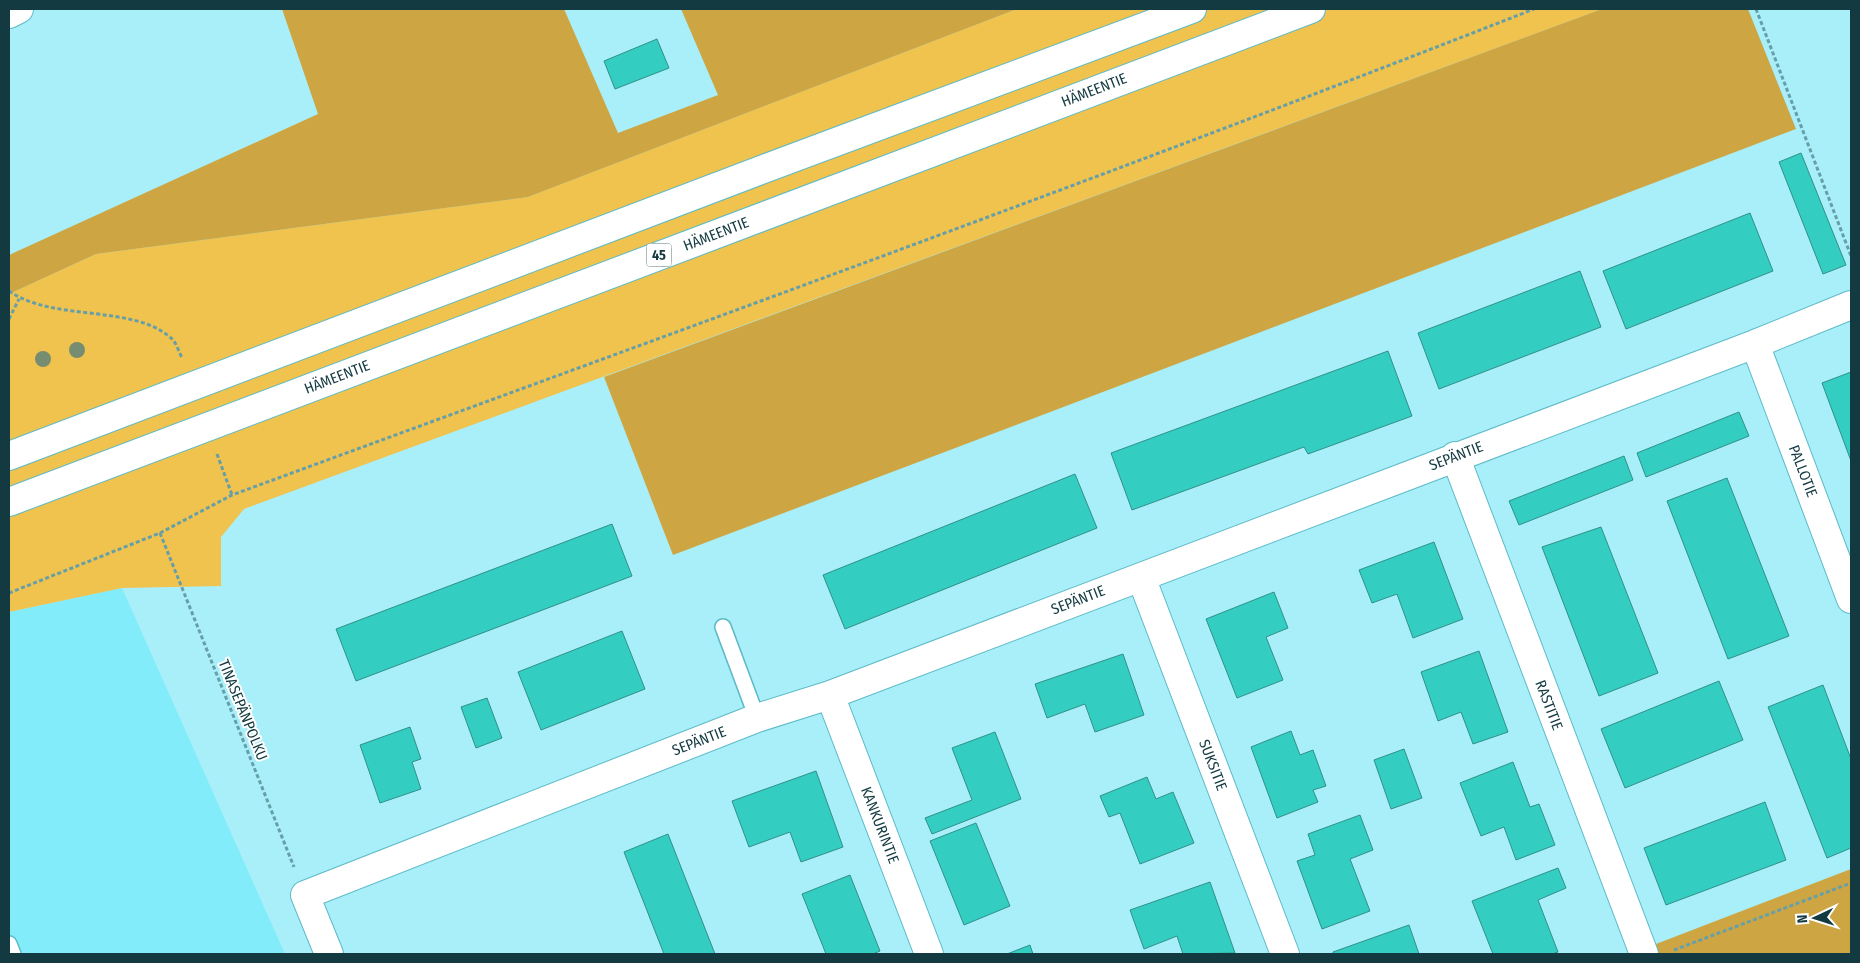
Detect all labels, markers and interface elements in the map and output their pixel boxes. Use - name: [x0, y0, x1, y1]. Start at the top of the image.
- street label: HÄMEENTIE: [1059, 69, 1129, 111]
- street label: HÄMEENTIE: [681, 213, 751, 255]
- road number: 45: [646, 244, 672, 266]
- street label: HÄMEENTIE: [302, 356, 372, 398]
- street label: SEPÄNTIE: [1426, 438, 1486, 474]
- street label: PALLOTIE: [1785, 442, 1821, 500]
- street label: SEPÄNTIE: [1048, 582, 1108, 618]
- street label: TINASEPÄNPOLKU: [215, 657, 271, 763]
- street label: RASTITIE: [1531, 678, 1567, 732]
- street label: SEPÄNTIE: [669, 723, 729, 759]
- street label: SUKSITIE: [1195, 737, 1231, 793]
- street label: KANKURINTIE: [857, 784, 903, 866]
- north arrow: [1790, 893, 1840, 943]
- text: N: [1794, 914, 1811, 924]

